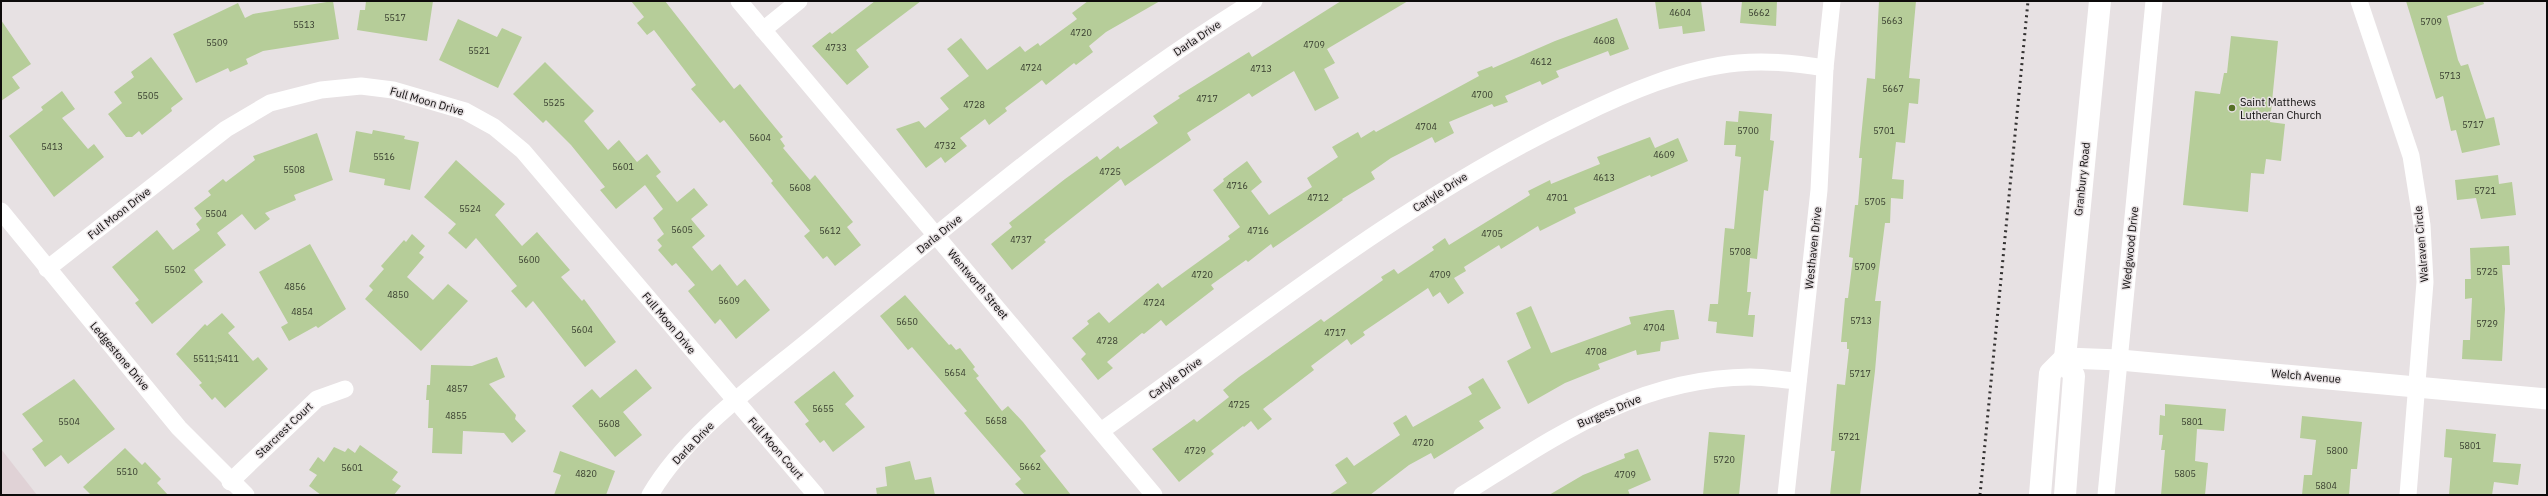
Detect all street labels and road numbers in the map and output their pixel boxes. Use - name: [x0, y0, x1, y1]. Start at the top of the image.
- street label: Darla Drive: [1171, 17, 1223, 59]
- street label: Full Moon Drive: [388, 84, 466, 118]
- street label: Granbury Road: [2071, 142, 2093, 216]
- street label: Carlyle Drive: [1410, 169, 1470, 215]
- street label: Full Moon Drive: [85, 184, 153, 242]
- street label: Walraven Circle: [2411, 205, 2431, 283]
- street label: Westhaven Drive: [1802, 206, 1824, 290]
- street label: Wedgwood Drive: [2119, 206, 2141, 290]
- street label: Darla Drive: [913, 211, 965, 257]
- street label: Wentworth Street: [945, 246, 1012, 322]
- street label: Full Moon Drive: [639, 289, 699, 357]
- street label: Ledgestone Drive: [87, 319, 153, 393]
- street label: Carlyle Drive: [1146, 354, 1204, 402]
- street label: Welch Avenue: [2271, 366, 2341, 386]
- street label: Burgess Drive: [1575, 391, 1643, 431]
- street label: Starcrest Court: [252, 399, 316, 461]
- street label: Full Moon Court: [745, 414, 807, 482]
- street label: Darla Drive: [669, 419, 717, 467]

